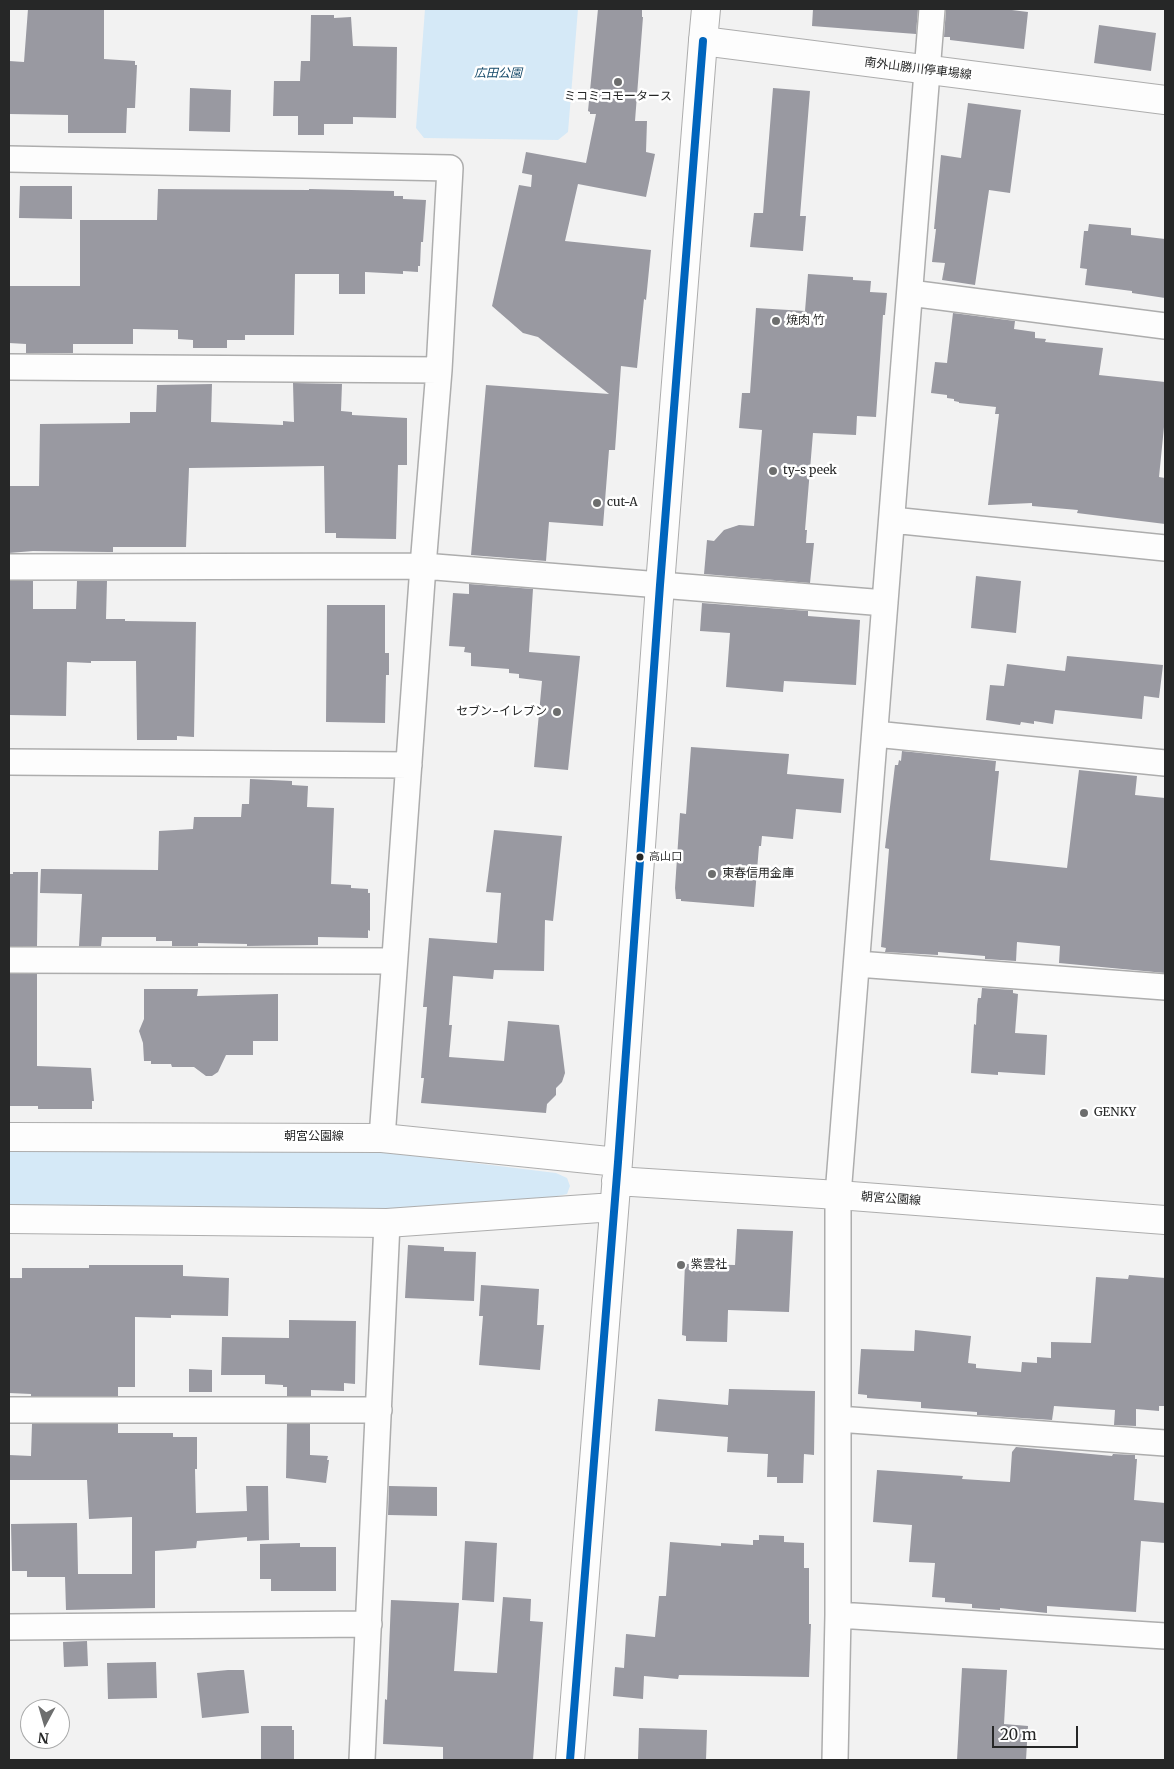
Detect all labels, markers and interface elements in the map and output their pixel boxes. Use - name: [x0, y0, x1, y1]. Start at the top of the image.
- street label: 南外山勝川停車場線: [864, 55, 972, 83]
- park label: 広田公園: [474, 67, 522, 81]
- marker: ミコミコモータース: [612, 76, 624, 88]
- place label: ミコミコモータース: [564, 90, 672, 104]
- place label: 焼肉 竹: [786, 314, 825, 328]
- marker: 焼肉 竹: [770, 315, 782, 327]
- place label: ty-s peek: [783, 464, 837, 478]
- marker: ty-s peek: [767, 465, 779, 477]
- place label: cut-A: [607, 496, 638, 510]
- marker: cut-A: [591, 497, 603, 509]
- place label: セブン-イレブン: [456, 705, 547, 719]
- marker: セブン-イレブン: [551, 706, 563, 718]
- place label: 高山口: [649, 850, 682, 864]
- marker: 高山口: [635, 852, 645, 862]
- place label: 東春信用金庫: [722, 867, 794, 881]
- marker: 東春信用金庫: [706, 868, 718, 880]
- place label: GENKY: [1094, 1106, 1136, 1120]
- marker: GENKY: [1078, 1107, 1090, 1119]
- street label: 朝宮公園線: [284, 1130, 344, 1144]
- street label: 朝宮公園線: [861, 1190, 921, 1208]
- place label: 紫雲社: [691, 1258, 727, 1272]
- marker: 紫雲社: [675, 1259, 687, 1271]
- north arrow: [20, 1699, 70, 1749]
- scale bar: [994, 1716, 1080, 1748]
- text: 20 m: [1000, 1725, 1037, 1744]
- text: N: [37, 1728, 50, 1747]

